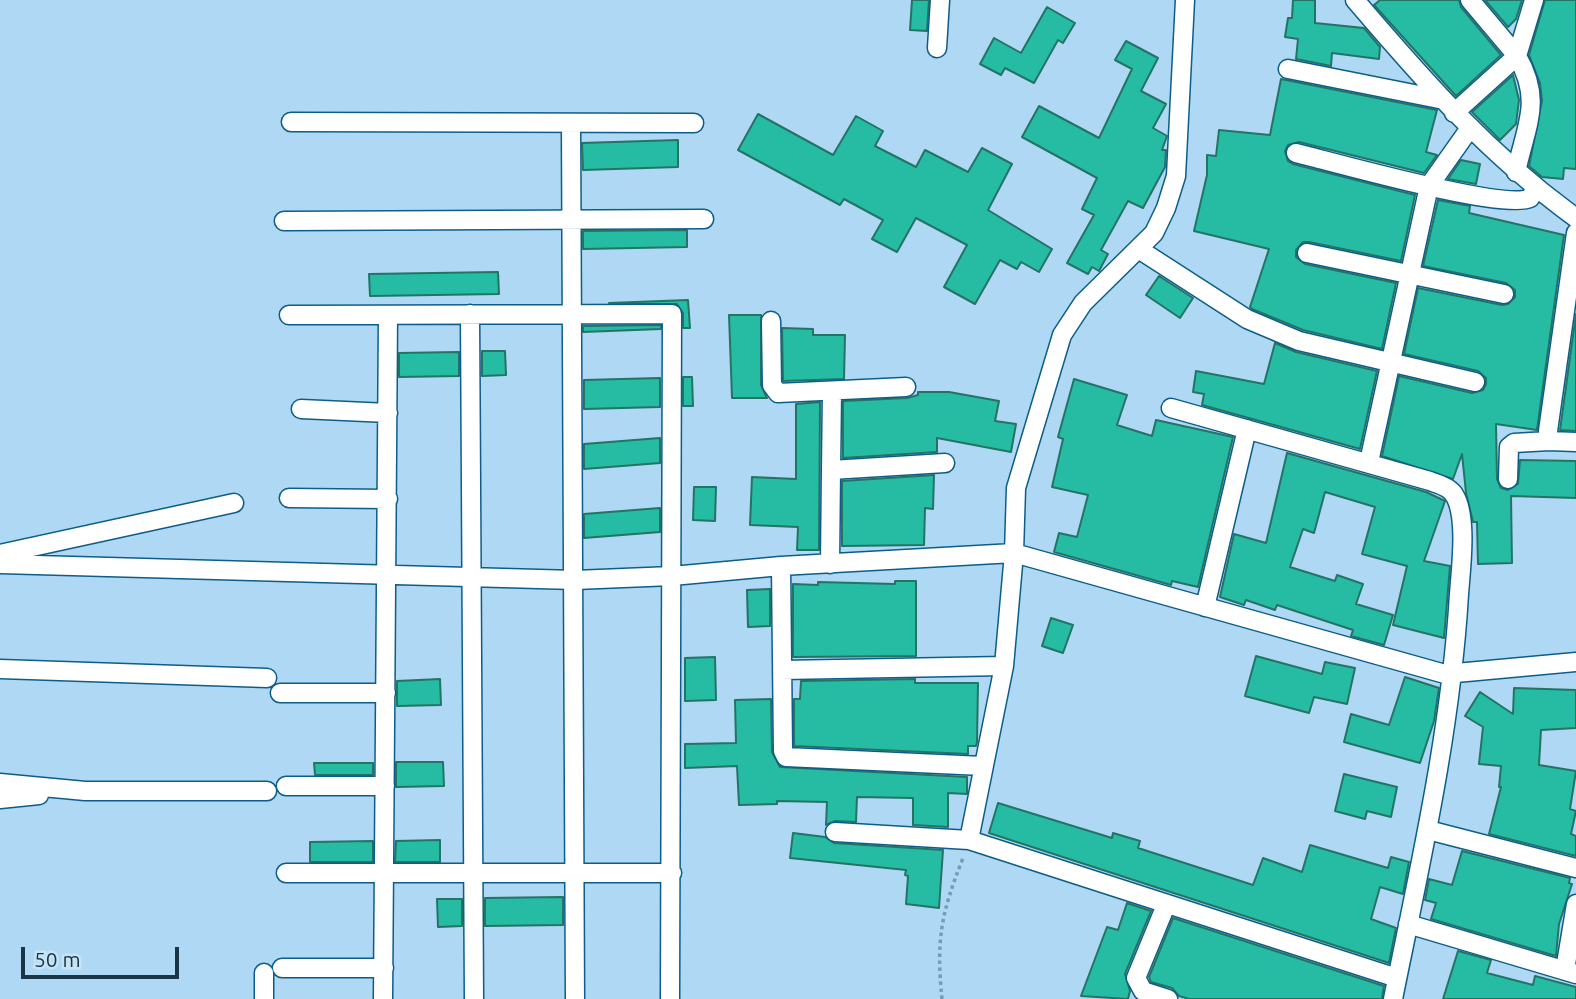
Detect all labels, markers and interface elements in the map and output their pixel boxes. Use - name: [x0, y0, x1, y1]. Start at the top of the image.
- scale bar: [24, 932, 182, 976]
- text: 50 m: [34, 947, 81, 971]

